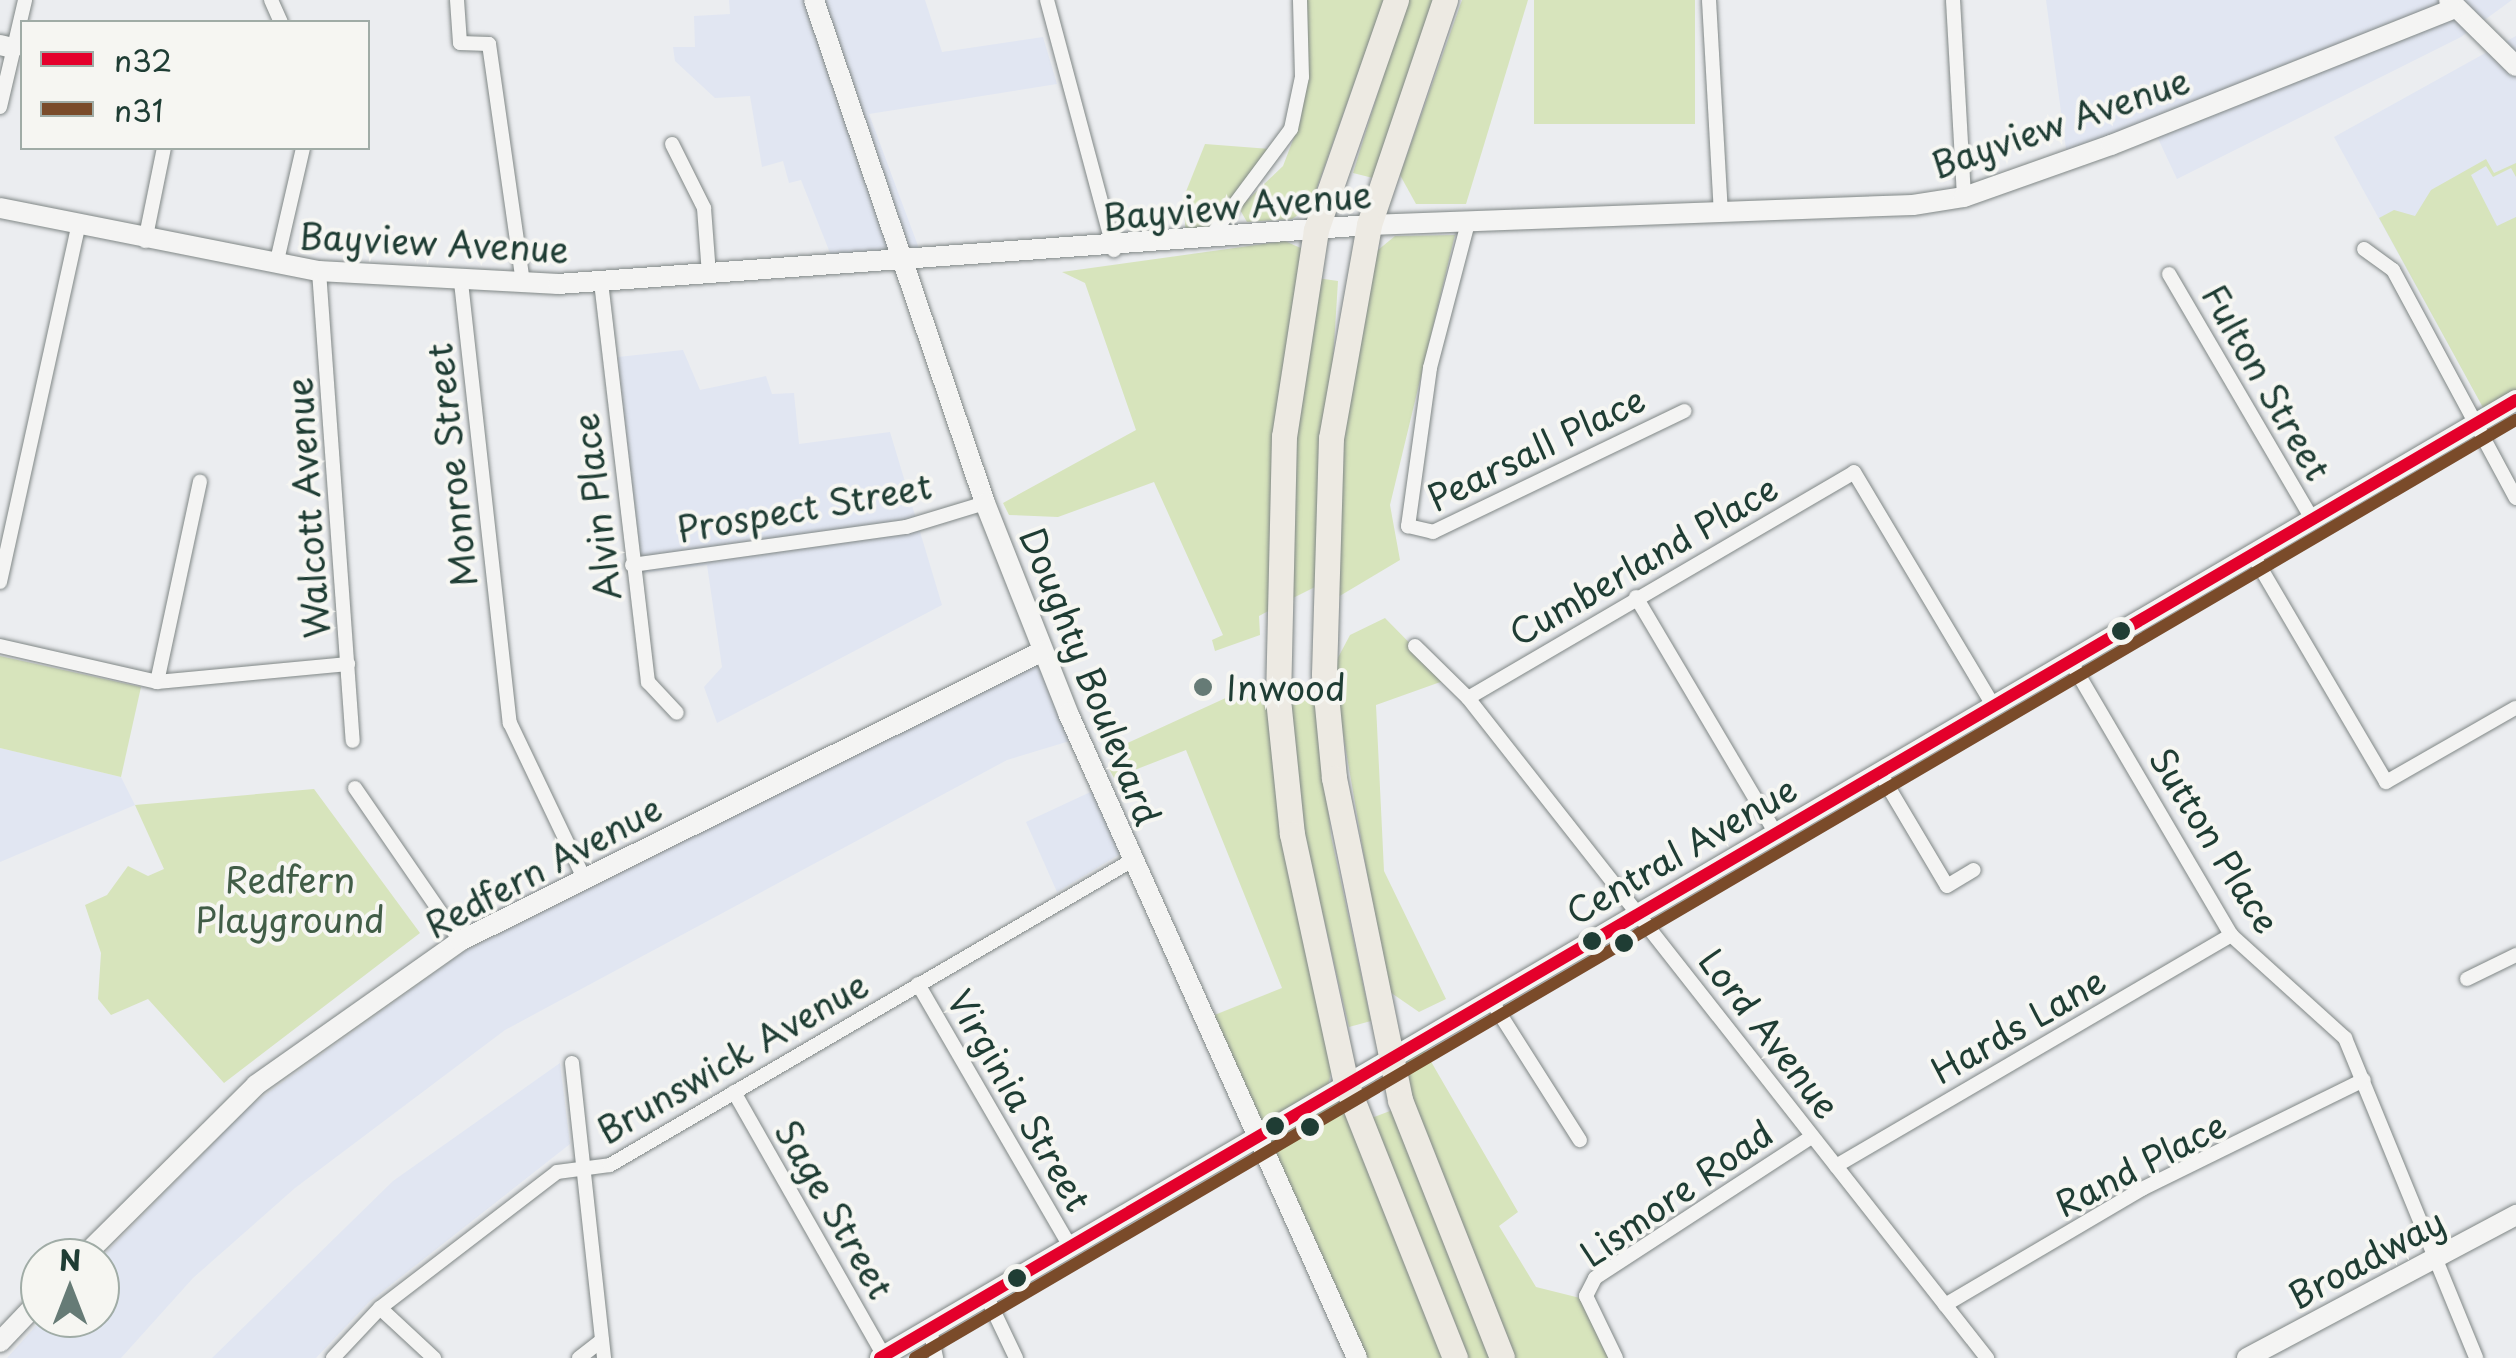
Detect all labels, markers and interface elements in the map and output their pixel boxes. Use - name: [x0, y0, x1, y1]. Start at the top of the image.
- legend: [20, 20, 370, 150]
- text: n32: [114, 37, 172, 82]
- street label: Bayview Avenue: [1926, 58, 2194, 186]
- text: n31: [114, 87, 164, 132]
- street label: Bayview Avenue: [1101, 172, 1373, 238]
- street label: Bayview Avenue: [299, 214, 569, 270]
- street label: Fulton Street: [2194, 277, 2340, 487]
- street label: Monroe Street: [417, 341, 485, 589]
- street label: Walcott Avenue: [277, 376, 337, 640]
- street label: Pearsall Place: [1420, 377, 1652, 519]
- street label: Alvin Place: [564, 412, 628, 602]
- street label: Prospect Street: [672, 464, 936, 550]
- street label: Cumberland Place: [1501, 466, 1785, 654]
- street label: Doughty Boulevard: [1012, 520, 1170, 832]
- unlabelled marker: [2111, 621, 2131, 641]
- place label: Inwood: [1226, 666, 1346, 708]
- marker: Inwood: [1190, 674, 1216, 700]
- street label: Sutton Place: [2141, 740, 2289, 940]
- street label: Central Avenue: [1559, 767, 1803, 933]
- street label: Redfern Avenue: [418, 786, 668, 946]
- park label: Redfern Playground: [195, 858, 385, 940]
- unlabelled marker: [1582, 931, 1602, 951]
- unlabelled marker: [1614, 933, 1634, 953]
- street label: Lord Avenue: [1690, 939, 1850, 1127]
- street label: Hards Lane: [1923, 958, 2113, 1092]
- street label: Brunswick Avenue: [590, 963, 874, 1151]
- street label: Virginia Street: [940, 983, 1100, 1217]
- street label: Rand Place: [2047, 1103, 2233, 1225]
- street label: Lismore Road: [1572, 1111, 1780, 1275]
- street label: Sage Street: [767, 1113, 903, 1305]
- unlabelled marker: [1265, 1116, 1285, 1136]
- unlabelled marker: [1300, 1117, 1320, 1137]
- street label: Broadway: [2281, 1199, 2451, 1317]
- north arrow: [20, 1238, 120, 1338]
- text: N: [59, 1238, 81, 1281]
- unlabelled marker: [1007, 1268, 1027, 1288]

